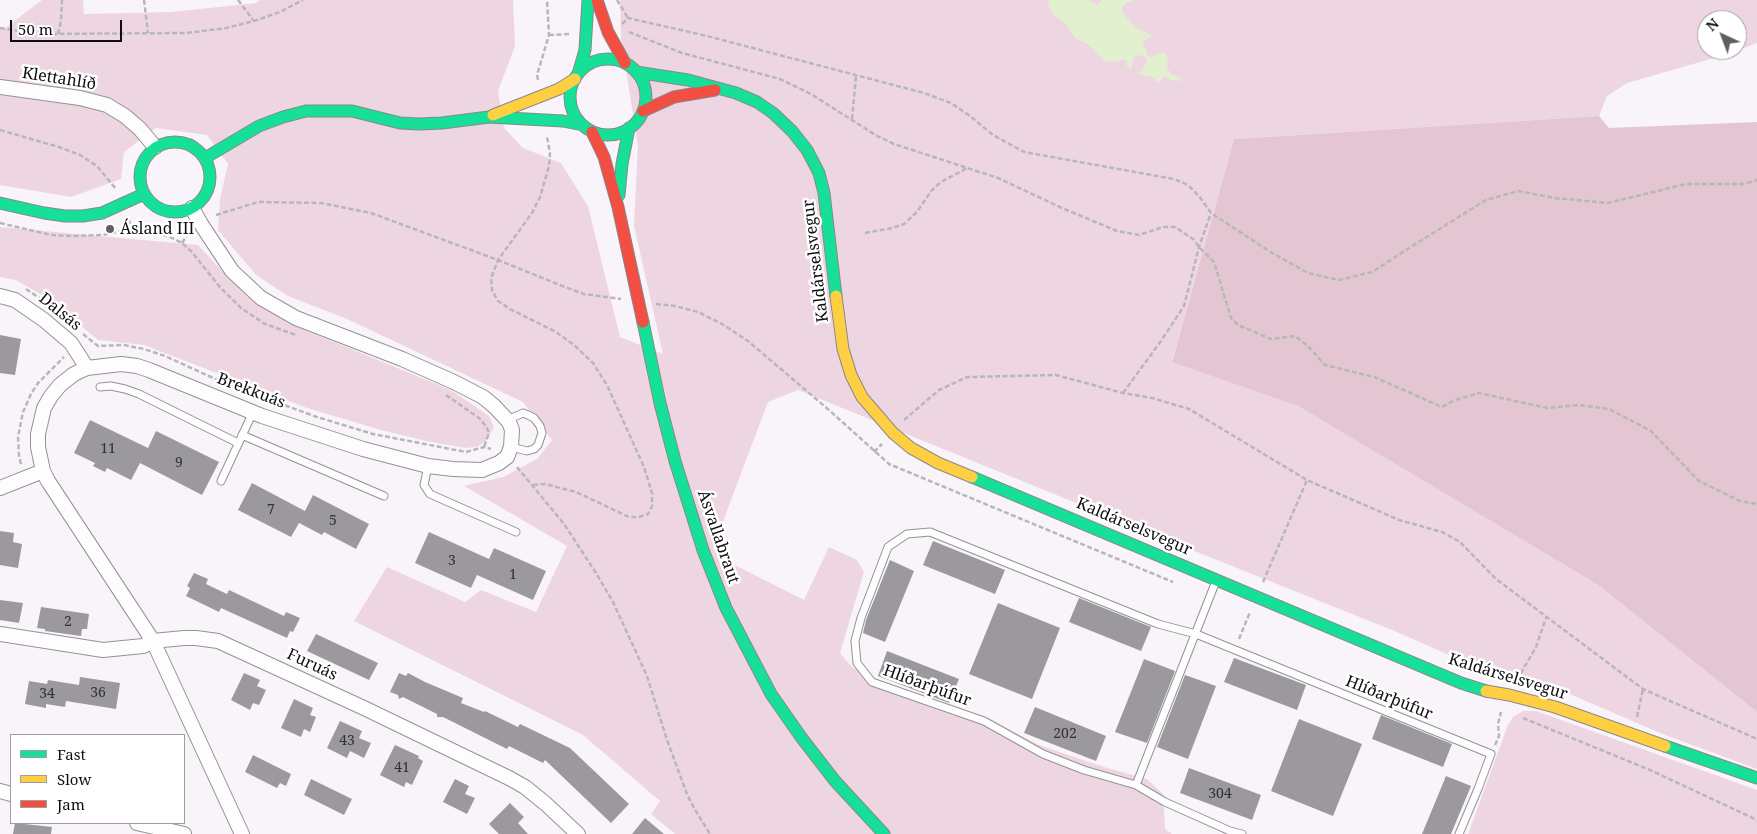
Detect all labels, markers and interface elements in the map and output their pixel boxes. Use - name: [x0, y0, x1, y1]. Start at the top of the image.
- scale bar: [12, 10, 125, 42]
- north arrow: [1697, 10, 1747, 60]
- text: N: [1702, 14, 1723, 35]
- text: 50 m: [18, 19, 53, 39]
- street label: Klettahlíð: [21, 64, 97, 94]
- street label: Kaldárselsvegur: [799, 198, 833, 324]
- place label: Ásland III: [120, 219, 194, 239]
- marker: Ásland III: [104, 223, 116, 235]
- street label: Dalsás: [35, 289, 85, 335]
- street label: Brekkuás: [214, 369, 288, 413]
- house number: 11: [100, 441, 116, 457]
- house number: 9: [175, 455, 183, 471]
- street label: Ásvallabraut: [693, 488, 743, 586]
- street label: Kaldárselsvegur: [1073, 494, 1195, 560]
- house number: 7: [267, 502, 275, 518]
- house number: 5: [329, 513, 337, 529]
- house number: 3: [448, 553, 456, 569]
- house number: 1: [509, 567, 517, 583]
- house number: 2: [64, 614, 72, 630]
- street label: Furuás: [284, 645, 340, 685]
- street label: Kaldárselsvegur: [1446, 650, 1570, 704]
- street label: Hlíðarþúfur: [880, 661, 974, 711]
- street label: Hlíðarþúfur: [1343, 672, 1435, 724]
- house number: 36: [90, 685, 106, 701]
- house number: 34: [39, 686, 55, 702]
- house number: 202: [1053, 726, 1077, 742]
- house number: 43: [339, 733, 355, 749]
- legend: [10, 734, 185, 824]
- text: Fast: [57, 744, 86, 764]
- house number: 41: [394, 760, 410, 776]
- text: Slow: [57, 769, 91, 789]
- house number: 304: [1208, 786, 1232, 802]
- text: Jam: [57, 794, 85, 814]

